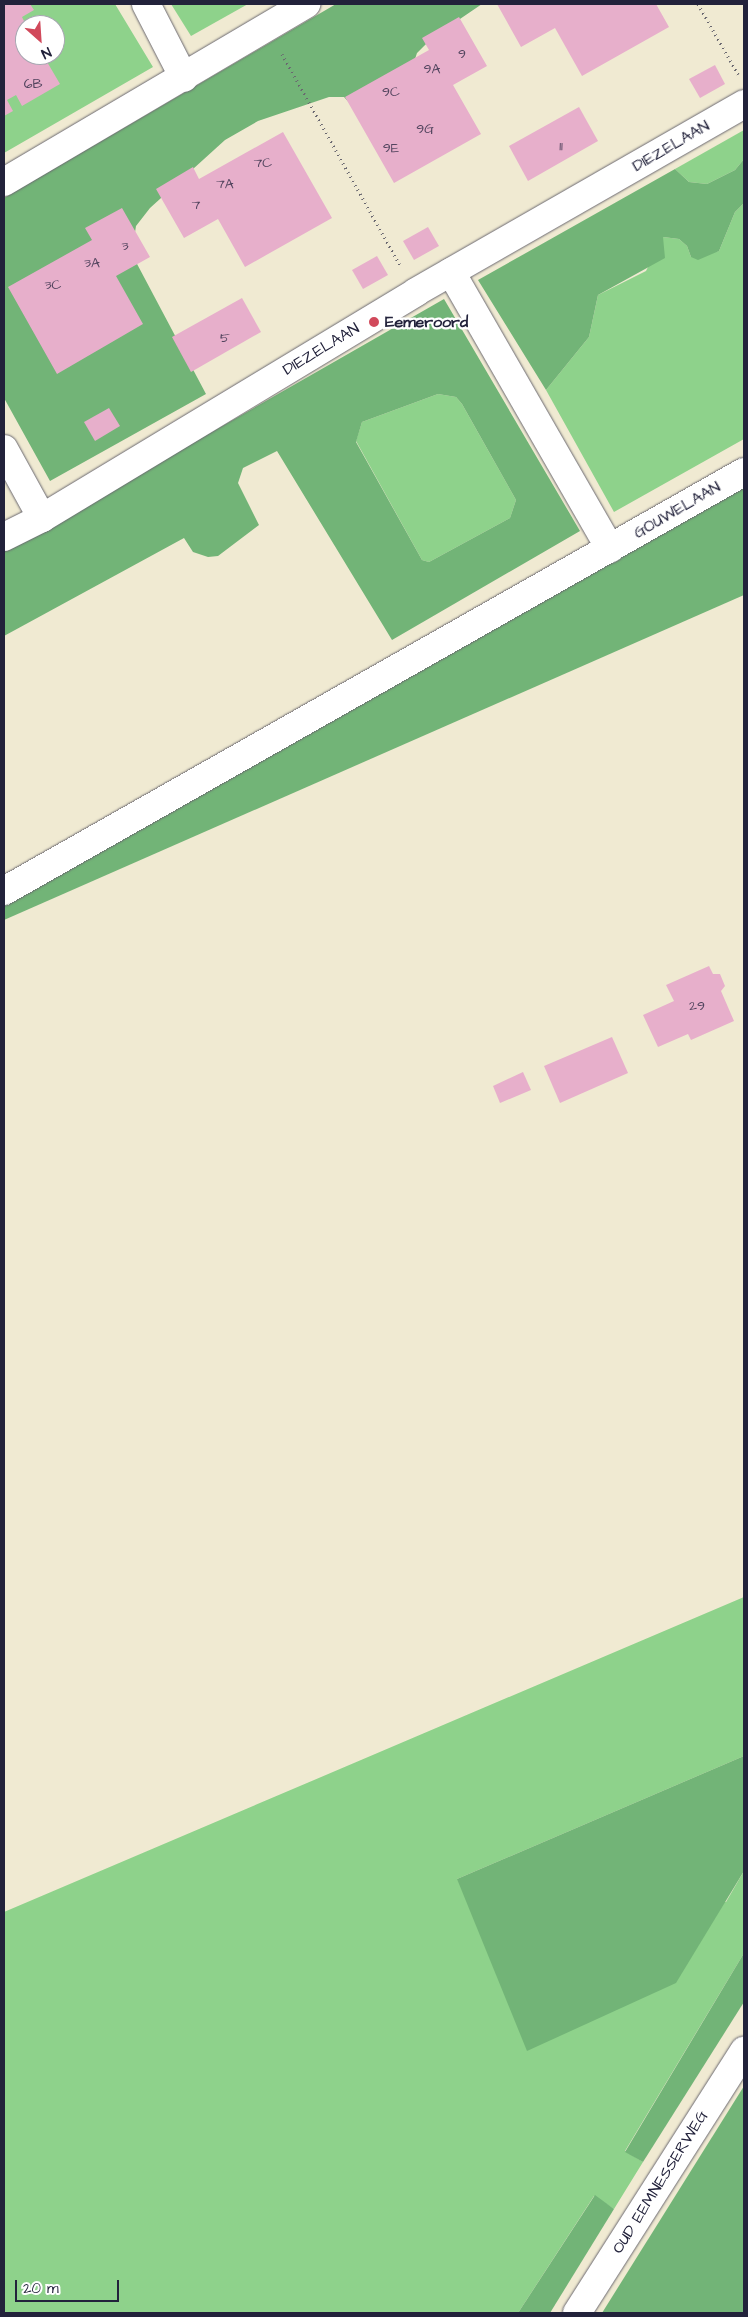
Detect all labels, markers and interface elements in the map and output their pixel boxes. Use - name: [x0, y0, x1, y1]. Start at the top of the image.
- north arrow: [15, 15, 65, 65]
- text: N: [38, 42, 54, 63]
- house number: 9: [458, 46, 466, 62]
- house number: 9A: [424, 61, 440, 77]
- house number: 6B: [24, 76, 42, 92]
- house number: 9C: [382, 84, 400, 100]
- street label: DIEZELAAN: [629, 116, 713, 176]
- house number: 9G: [416, 121, 434, 137]
- house number: 11: [559, 138, 563, 154]
- house number: 9E: [383, 140, 399, 156]
- house number: 7C: [254, 155, 272, 171]
- house number: 7A: [216, 176, 234, 192]
- house number: 7: [192, 197, 200, 213]
- house number: 3: [121, 238, 129, 254]
- house number: 3A: [84, 255, 100, 271]
- house number: 3C: [44, 277, 62, 293]
- place label: Eemeroord: [385, 312, 468, 332]
- marker: Eemeroord: [367, 315, 381, 329]
- street label: DIEZELAAN: [279, 319, 363, 379]
- house number: 5: [220, 330, 230, 346]
- street label: GOUWELAAN: [630, 477, 724, 543]
- house number: 29: [689, 998, 705, 1014]
- street label: OUD EEMNESSERWEG: [608, 2107, 712, 2257]
- scale bar: [18, 2270, 121, 2302]
- text: 20 m: [23, 2278, 59, 2299]

